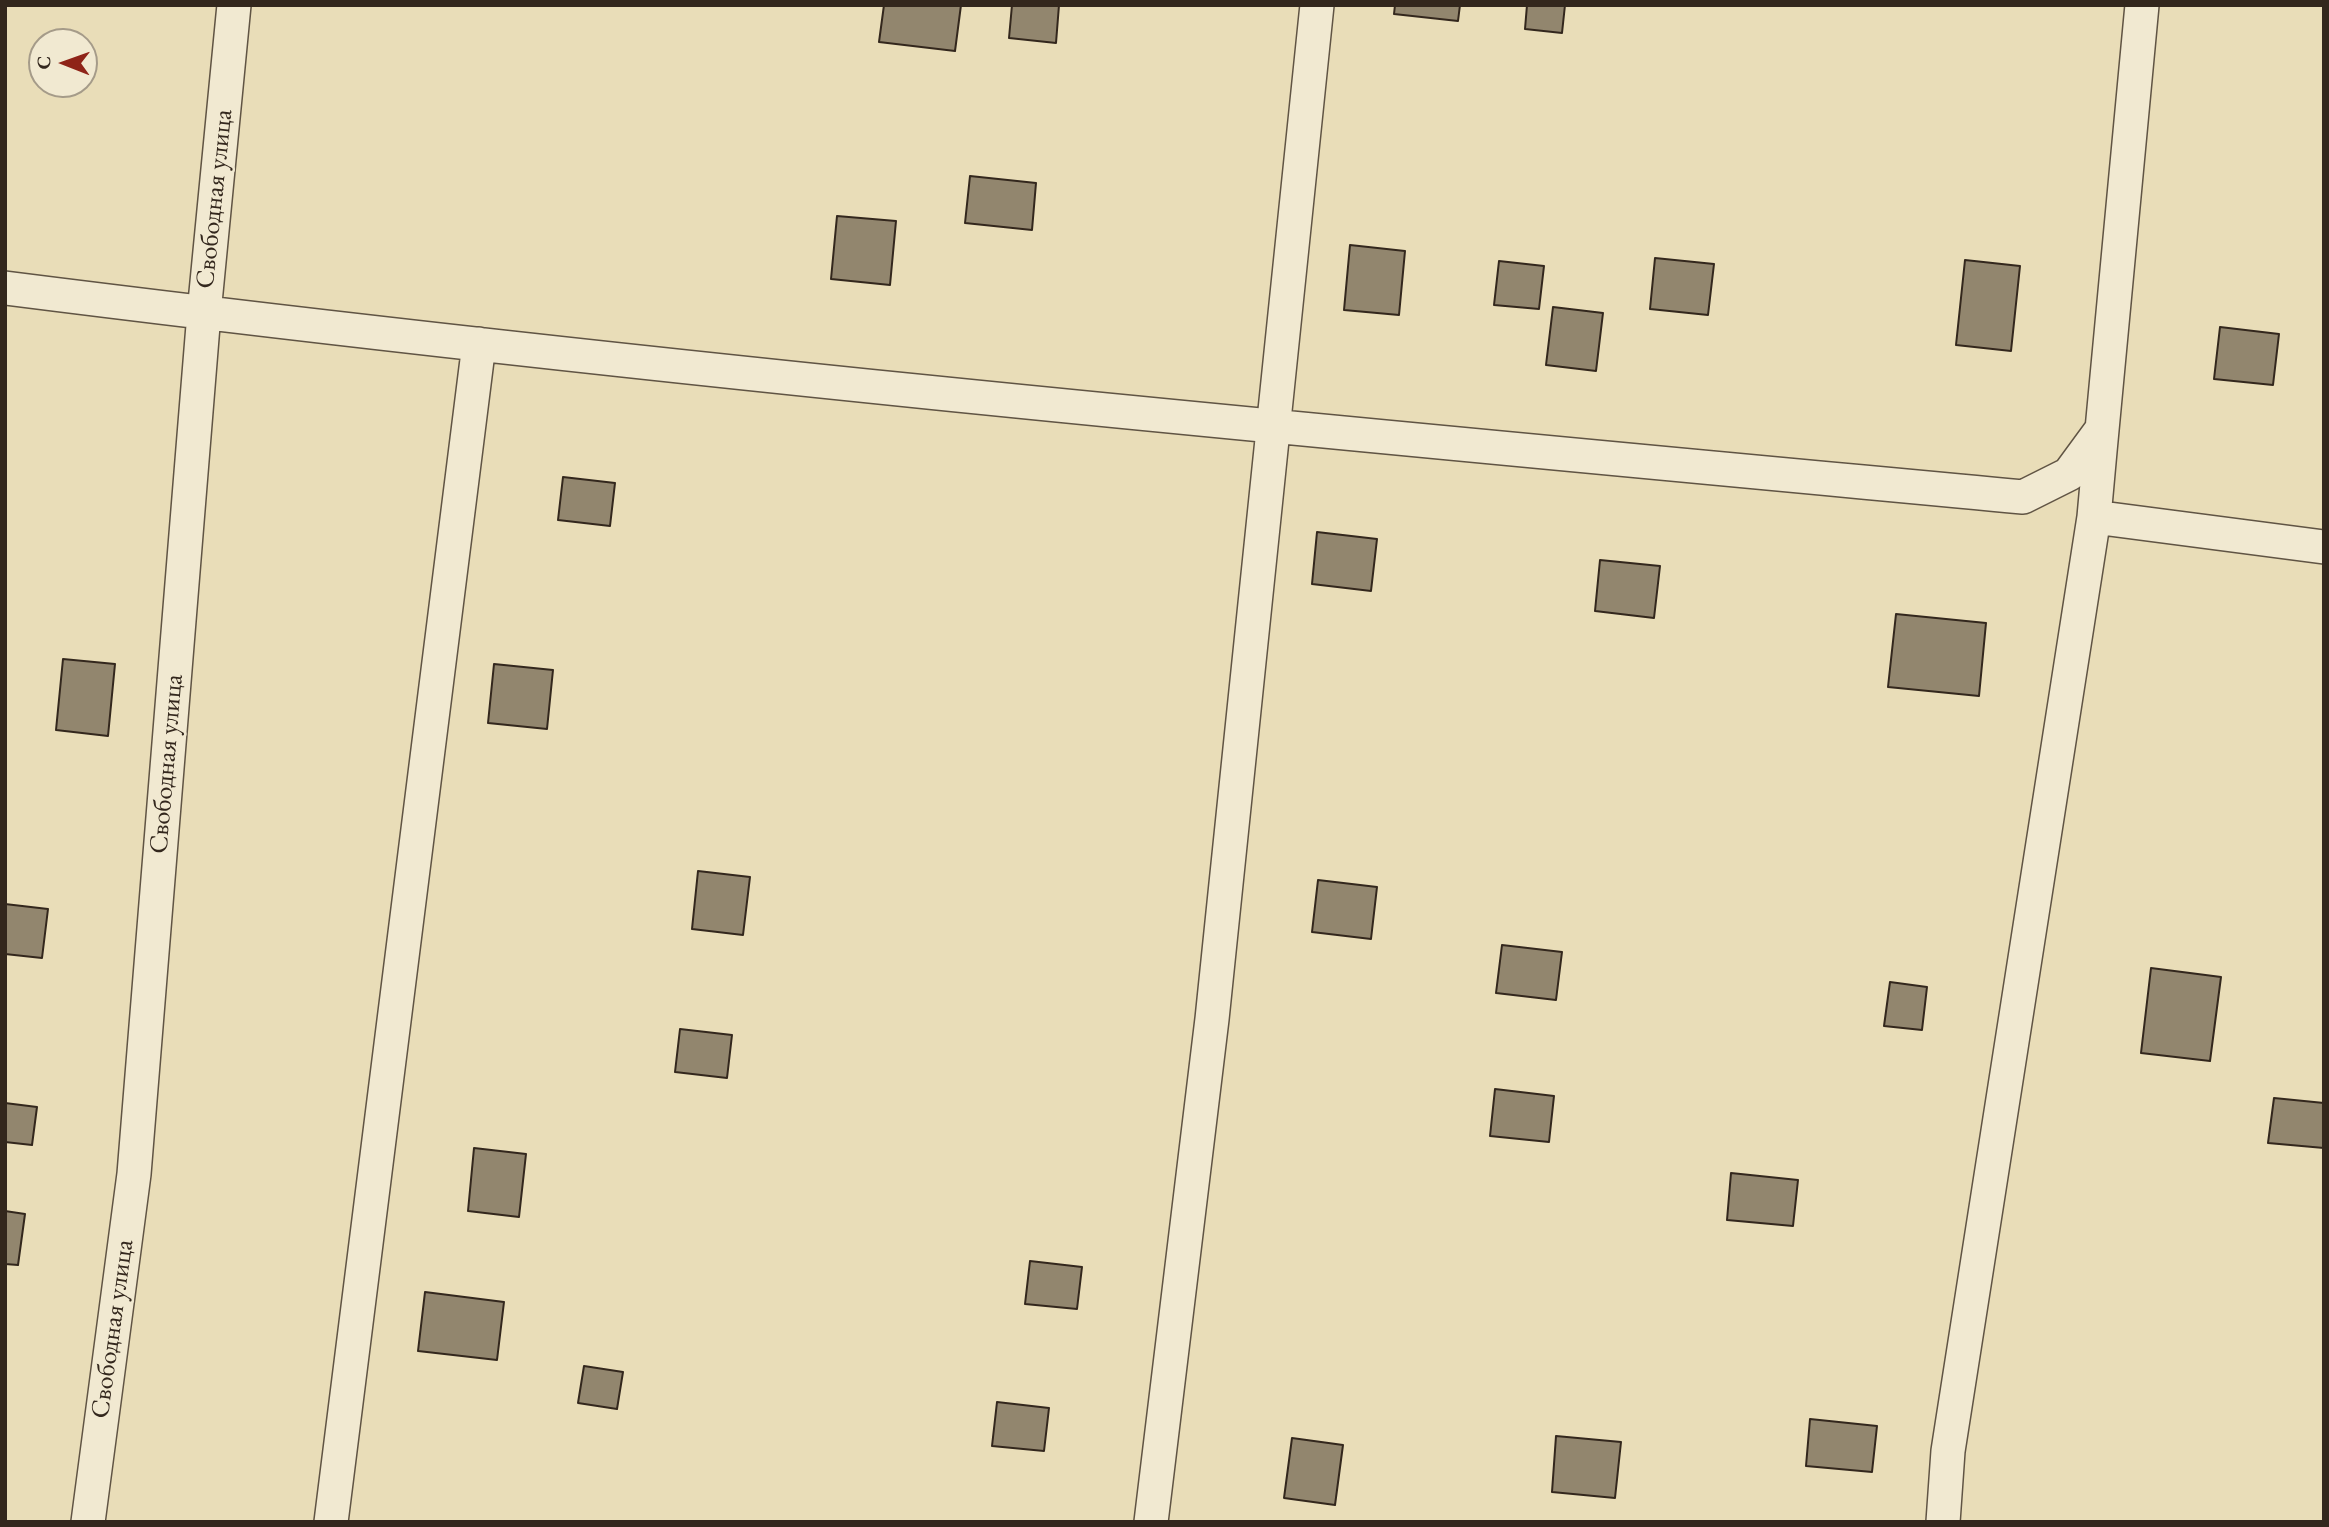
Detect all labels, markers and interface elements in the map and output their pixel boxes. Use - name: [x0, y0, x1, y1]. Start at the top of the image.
- north arrow: [28, 28, 98, 98]
- text: С: [31, 56, 56, 70]
- street label: Свободная улица: [190, 108, 240, 290]
- street label: Свободная улица: [144, 673, 190, 855]
- street label: Свободная улица: [85, 1238, 141, 1420]

